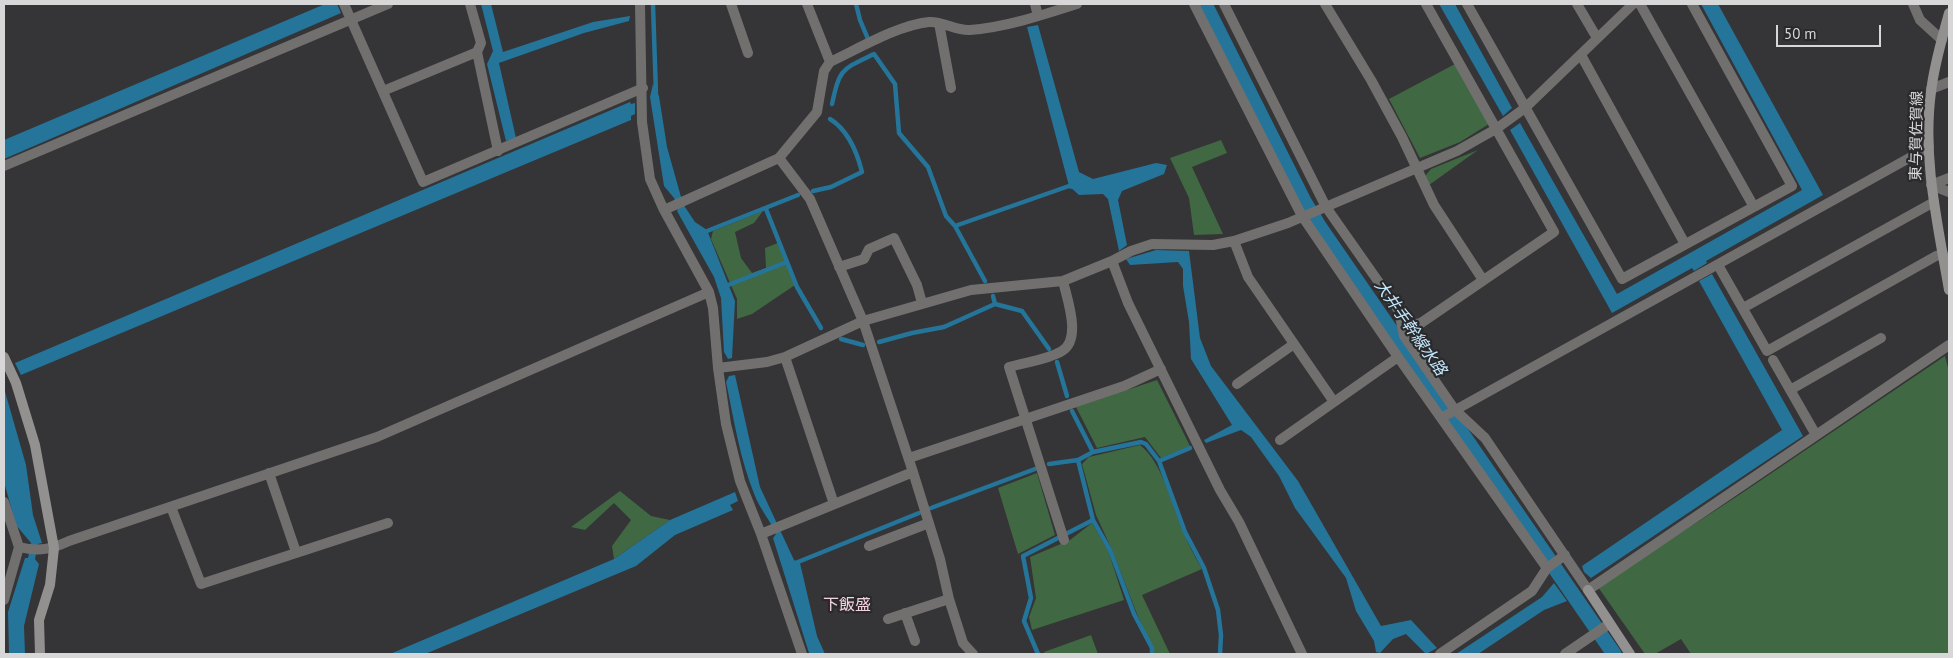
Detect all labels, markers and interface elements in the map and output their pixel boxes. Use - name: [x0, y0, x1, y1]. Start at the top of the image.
- scale bar: [1778, 15, 1883, 47]
- text: 50 m: [1784, 24, 1817, 43]
- street label: 東与賀佐賀線: [1907, 91, 1927, 181]
- water label: 大井手幹線水路: [1370, 277, 1450, 379]
- district label: 下飯盛: [823, 595, 871, 615]

